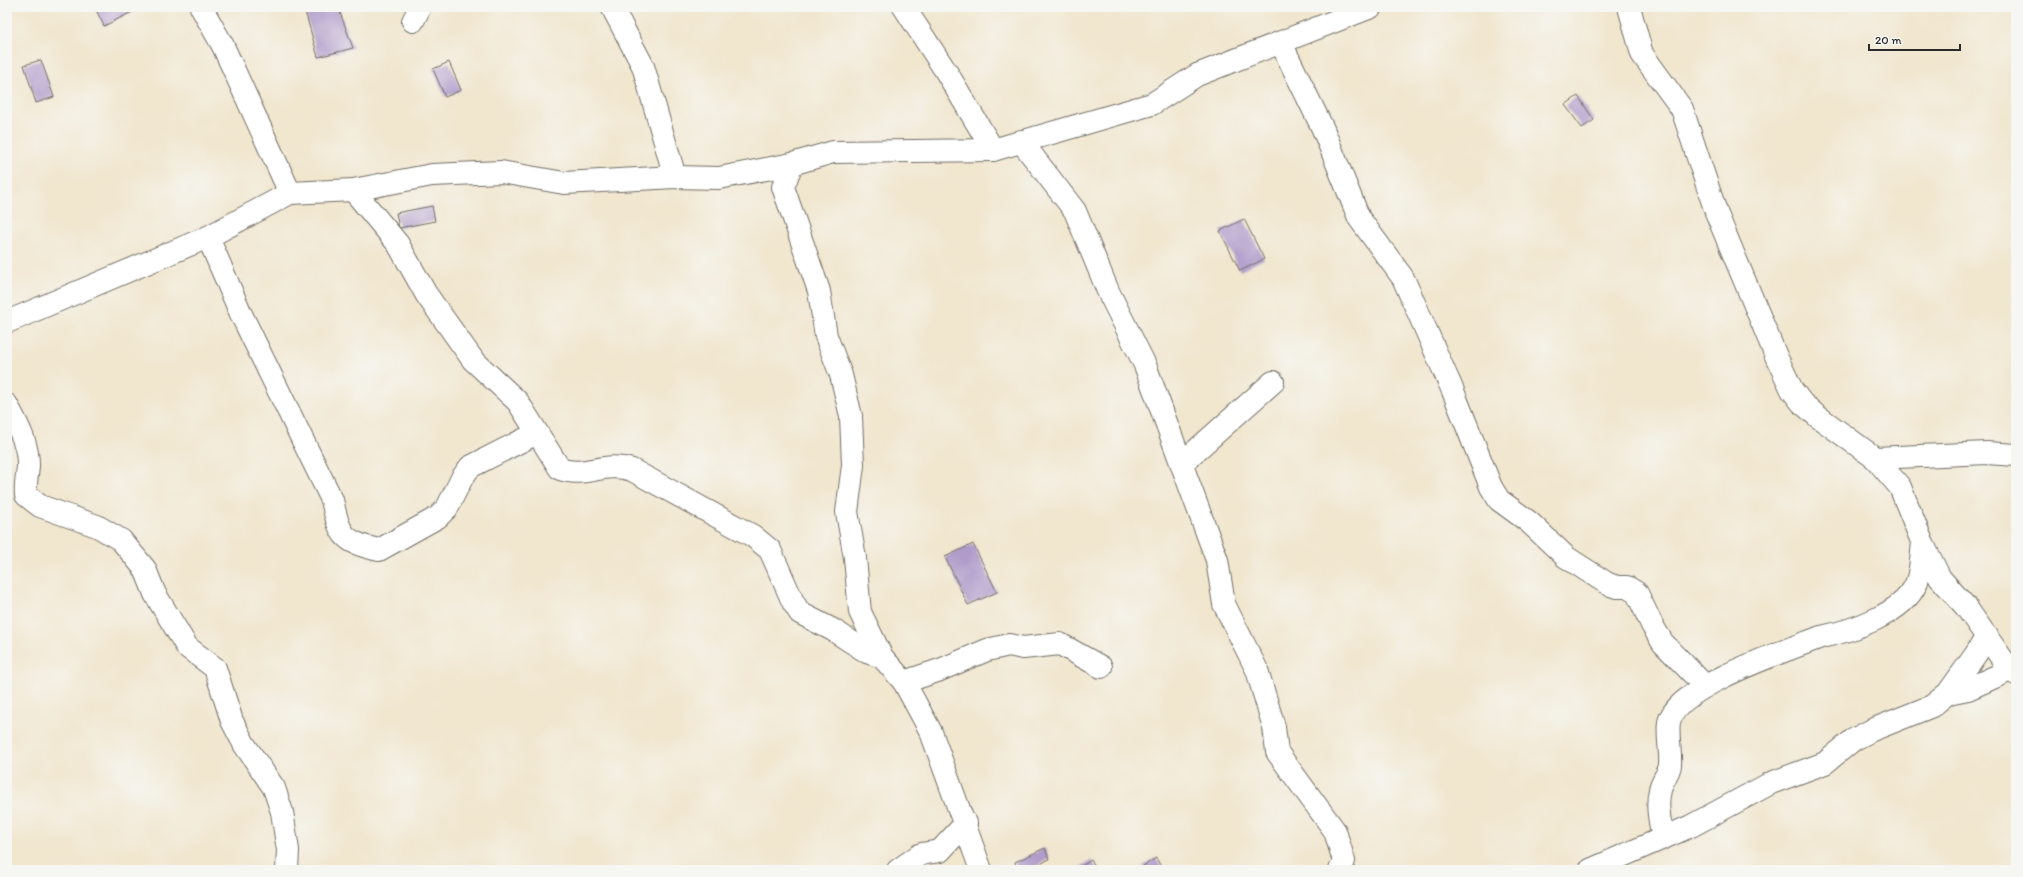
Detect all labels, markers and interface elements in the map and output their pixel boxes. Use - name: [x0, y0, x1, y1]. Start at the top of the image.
- scale bar: [1869, 26, 1960, 52]
- text: 20 m: [1875, 33, 1902, 47]

